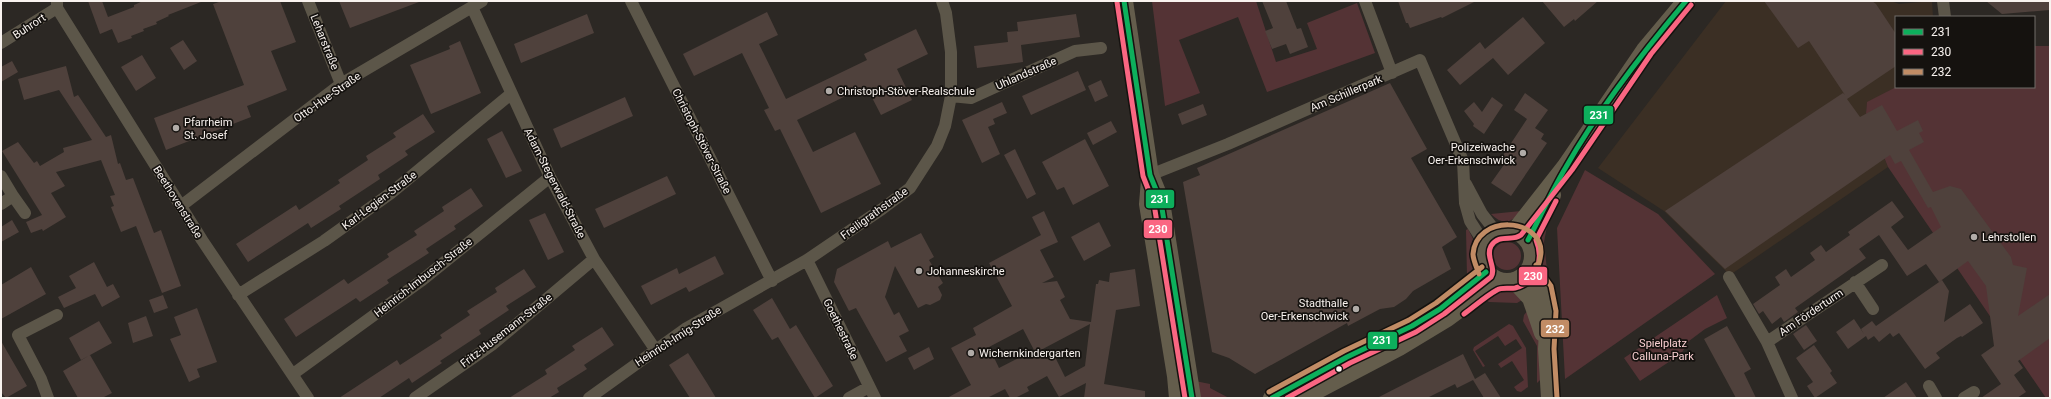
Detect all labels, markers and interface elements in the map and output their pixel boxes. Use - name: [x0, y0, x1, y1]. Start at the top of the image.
- street label: Buhrort: [10, 11, 48, 42]
- street label: Leharstraße: [308, 13, 342, 72]
- legend: [1895, 16, 2035, 88]
- text: 231: [1931, 25, 1951, 39]
- text: 230: [1931, 45, 1951, 59]
- street label: Uhlandstraße: [994, 54, 1059, 93]
- text: 232: [1931, 65, 1951, 79]
- street label: Otto-Hue-Straße: [291, 69, 363, 125]
- street label: Am Schillerpark: [1308, 72, 1385, 114]
- place label: Christoph-Stöver-Realschule: [837, 85, 975, 98]
- street label: Christoph-Stöver-Straße: [669, 86, 734, 196]
- marker: Christoph-Stöver-Realschule: [824, 86, 834, 96]
- line badge: 231: [1583, 105, 1614, 125]
- text: 231: [1590, 109, 1608, 122]
- place label: Pfarrheim St. Josef: [184, 116, 232, 142]
- marker: Pfarrheim St. Josef: [171, 123, 181, 133]
- street label: Adam-Stegerwald-Straße: [521, 126, 588, 241]
- place label: Polizeiwache Oer-Erkenschwick: [1428, 141, 1515, 167]
- marker: Polizeiwache Oer-Erkenschwick: [1518, 148, 1528, 158]
- street label: Beethovenstraße: [150, 164, 205, 241]
- street label: Karl-Legien-Straße: [339, 168, 419, 233]
- street label: Freiligrathstraße: [838, 185, 911, 242]
- line badge: 231: [1145, 189, 1175, 209]
- text: 231: [1151, 193, 1169, 206]
- line badge: 230: [1143, 219, 1173, 239]
- text: 230: [1149, 223, 1167, 236]
- place label: Lehrstollen: [1982, 231, 2036, 244]
- marker: Lehrstollen: [1969, 232, 1979, 242]
- street label: Heinrich-Imbusch-Straße: [372, 235, 475, 320]
- place label: Johanneskirche: [927, 265, 1005, 278]
- marker: Johanneskirche: [914, 266, 924, 276]
- line badge: 230: [1518, 266, 1548, 286]
- text: 230: [1524, 270, 1542, 283]
- street label: Am Förderturm: [1777, 286, 1846, 339]
- street label: Fritz-Husemann-Straße: [458, 290, 555, 370]
- street label: Goethestraße: [820, 297, 861, 362]
- place label: Stadthalle Oer-Erkenschwick: [1261, 297, 1348, 323]
- street label: Heinrich-Imig-Straße: [633, 304, 724, 369]
- marker: Stadthalle Oer-Erkenschwick: [1351, 304, 1361, 314]
- line badge: 232: [1540, 319, 1570, 338]
- text: 232: [1546, 323, 1564, 336]
- line badge: 231: [1367, 331, 1398, 350]
- text: 231: [1373, 334, 1391, 347]
- park label: Spielplatz Calluna-Park: [1632, 337, 1694, 363]
- place label: Wichernkindergarten: [979, 347, 1081, 360]
- marker: Wichernkindergarten: [966, 348, 976, 358]
- unlabelled marker: [1334, 364, 1344, 374]

